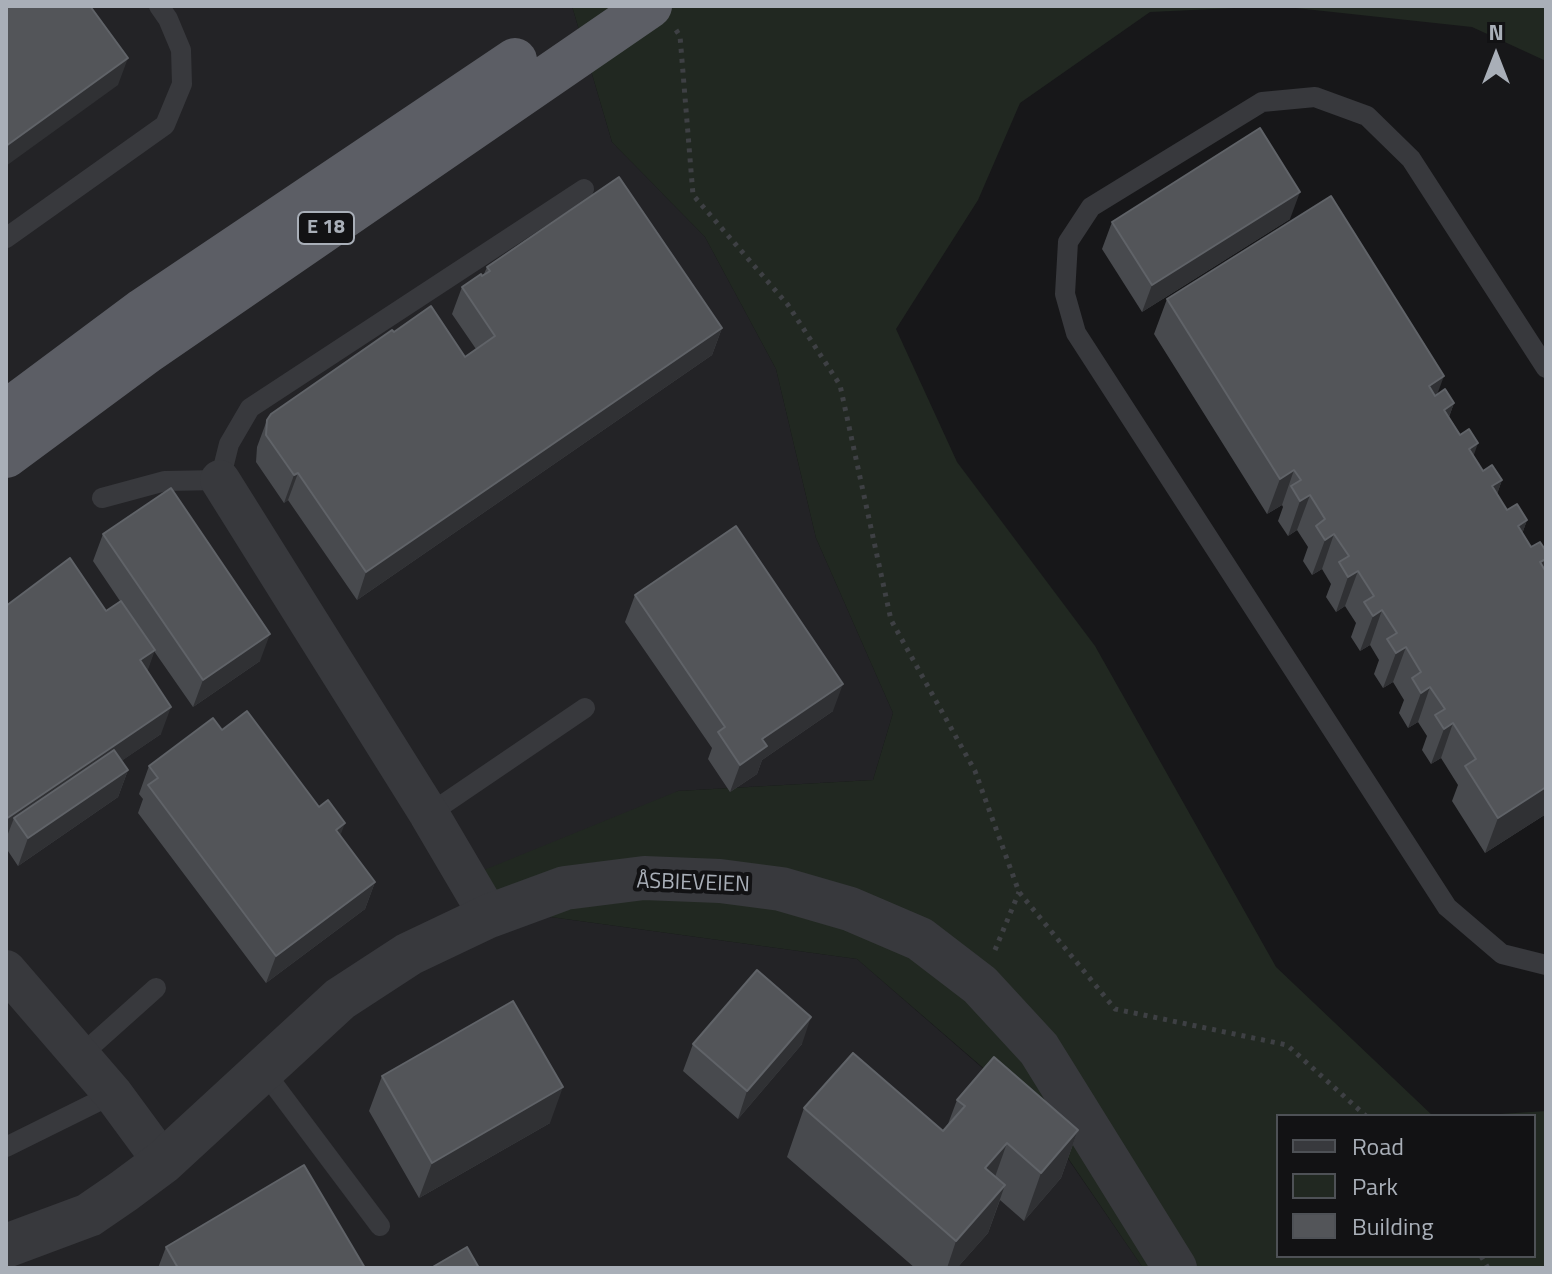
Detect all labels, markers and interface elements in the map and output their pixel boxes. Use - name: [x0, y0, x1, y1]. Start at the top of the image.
- text: N: [1488, 15, 1504, 49]
- north arrow: [1456, 16, 1536, 96]
- road number: E 18: [298, 212, 354, 244]
- street label: ÅSBIEVEIEN: [636, 869, 750, 899]
- legend: [1276, 1114, 1536, 1258]
- text: Road: [1352, 1128, 1404, 1164]
- text: Park: [1352, 1168, 1398, 1204]
- text: Building: [1352, 1208, 1434, 1244]

